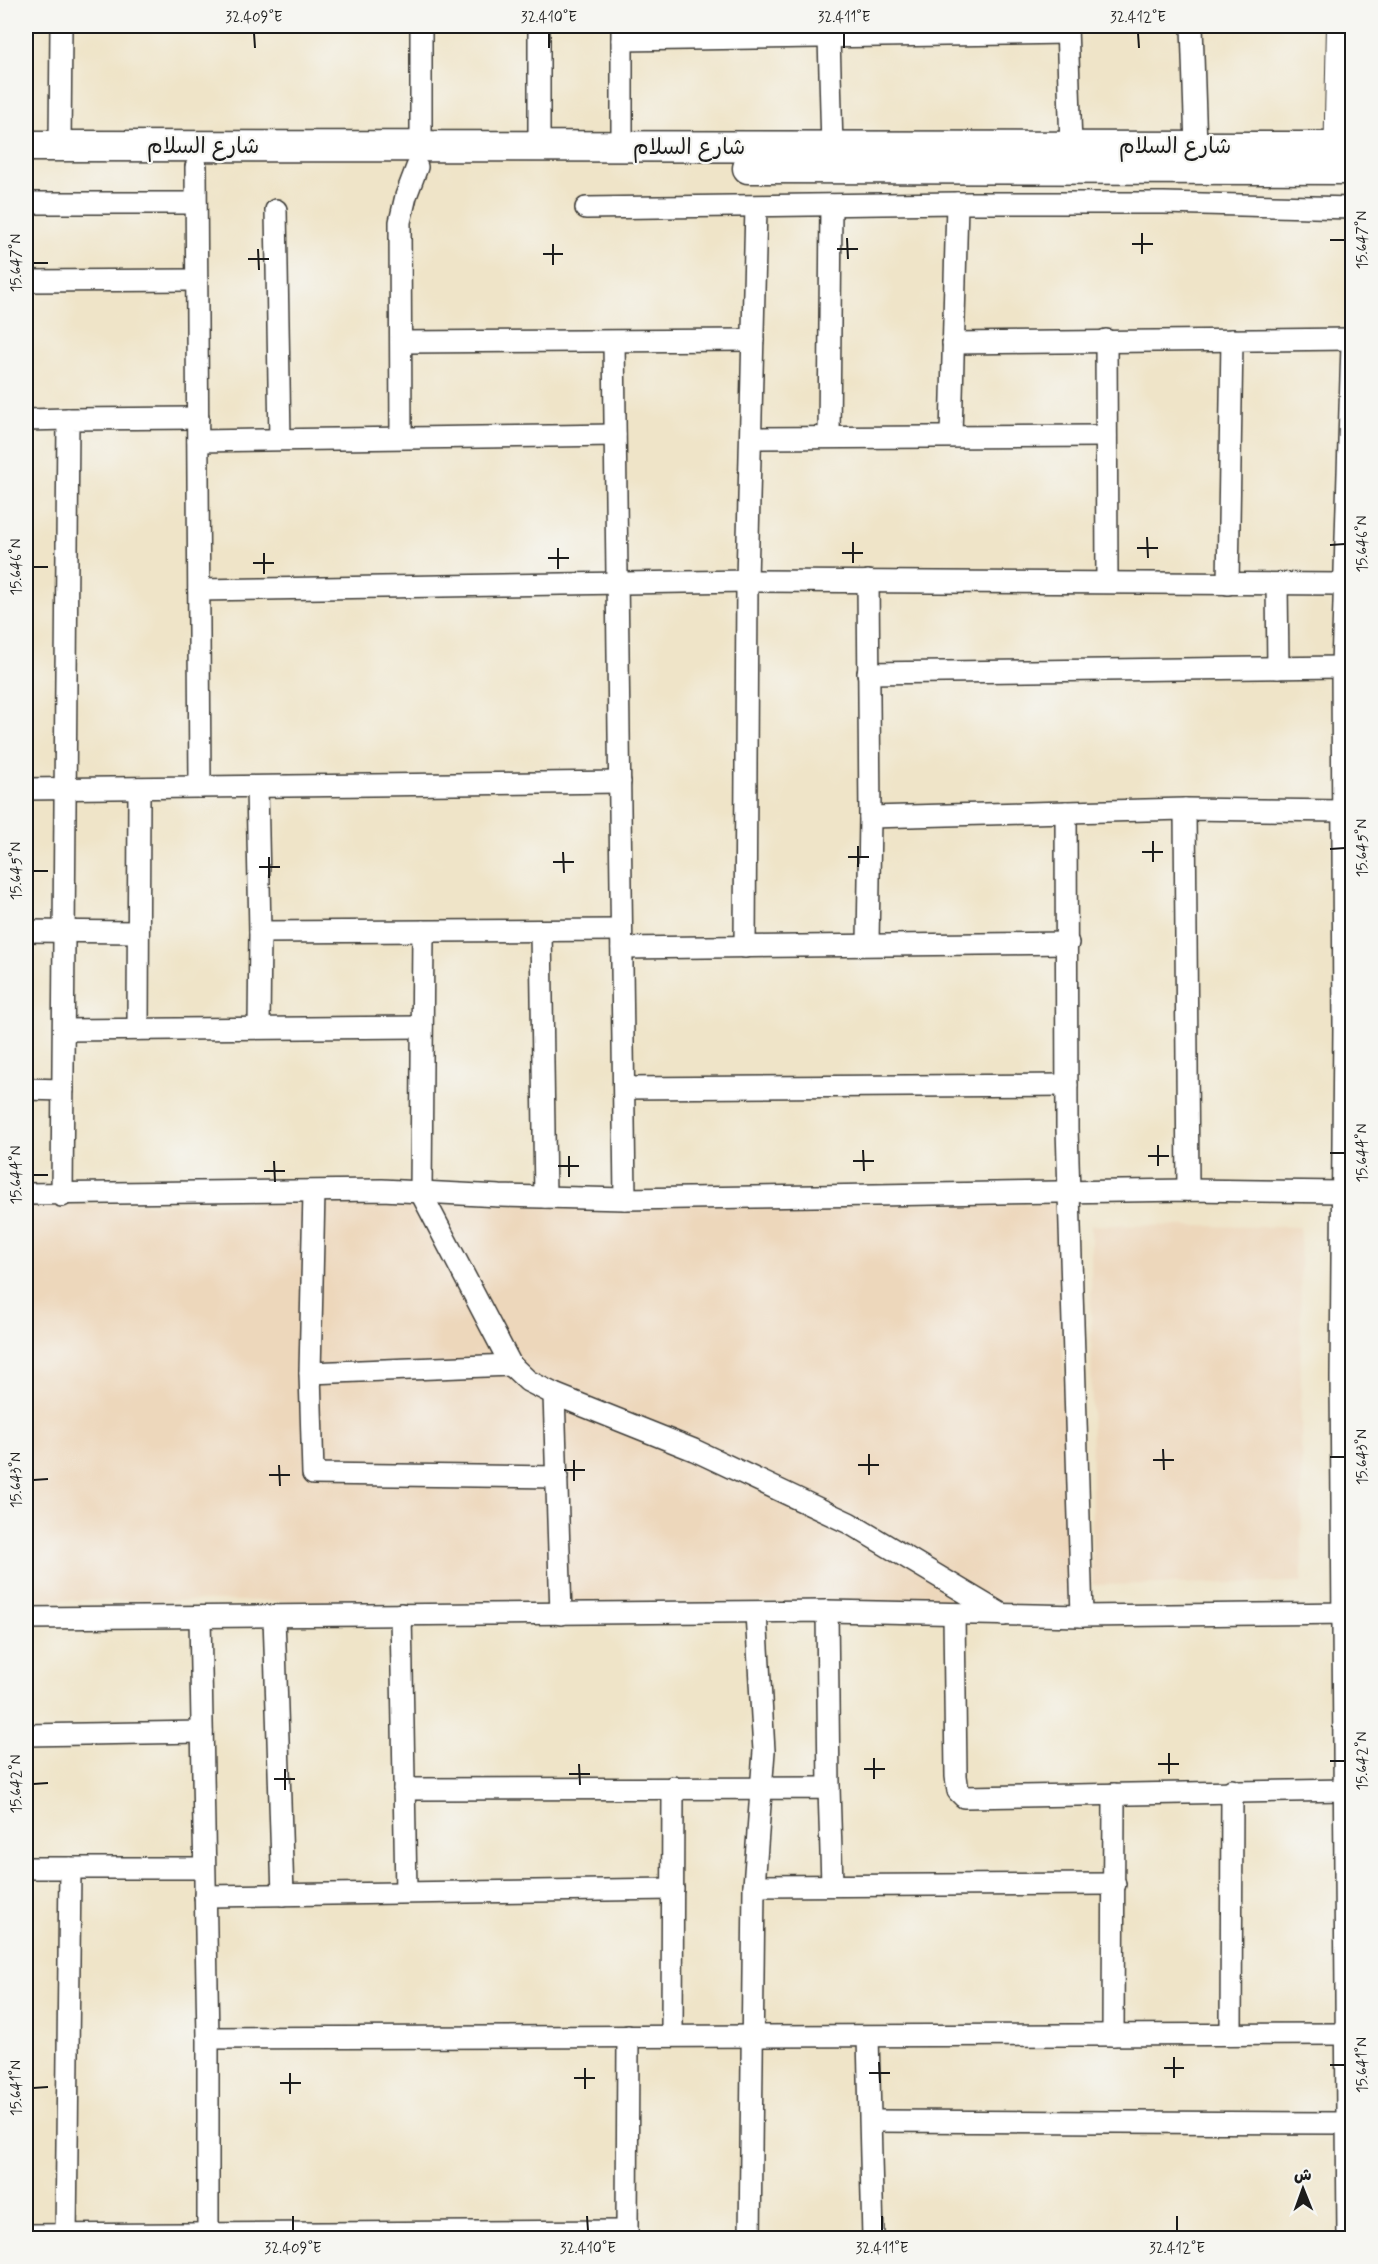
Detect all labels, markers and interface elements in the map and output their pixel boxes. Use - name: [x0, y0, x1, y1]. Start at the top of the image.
- text: 32.409°E: [225, 8, 283, 28]
- text: 32.410°E: [521, 8, 577, 28]
- text: 32.411°E: [817, 8, 871, 28]
- text: 32.412°E: [1110, 8, 1166, 28]
- street label: شارع السلام: [147, 133, 259, 162]
- street label: شارع السلام: [1119, 133, 1231, 162]
- street label: شارع السلام: [633, 134, 745, 163]
- text: 15.647°N: [1353, 211, 1373, 269]
- text: 15.647°N: [7, 234, 27, 292]
- text: 15.646°N: [1353, 515, 1373, 573]
- text: 15.646°N: [7, 538, 27, 596]
- text: 15.645°N: [1353, 819, 1373, 877]
- text: 15.645°N: [7, 842, 27, 900]
- text: 15.644°N: [1353, 1124, 1373, 1182]
- text: 15.644°N: [7, 1146, 27, 1204]
- text: 15.643°N: [1353, 1429, 1373, 1485]
- text: 15.643°N: [7, 1452, 27, 1508]
- text: 15.642°N: [1353, 1731, 1373, 1791]
- text: 15.642°N: [7, 1754, 27, 1814]
- text: 15.641°N: [1353, 2037, 1373, 2093]
- text: 15.641°N: [7, 2060, 27, 2116]
- north arrow: [1273, 2159, 1333, 2219]
- text: ش: [1294, 2165, 1312, 2186]
- text: 32.409°E: [264, 2239, 322, 2259]
- text: 32.410°E: [560, 2239, 616, 2259]
- text: 32.411°E: [855, 2239, 909, 2259]
- text: 32.412°E: [1149, 2239, 1205, 2259]

